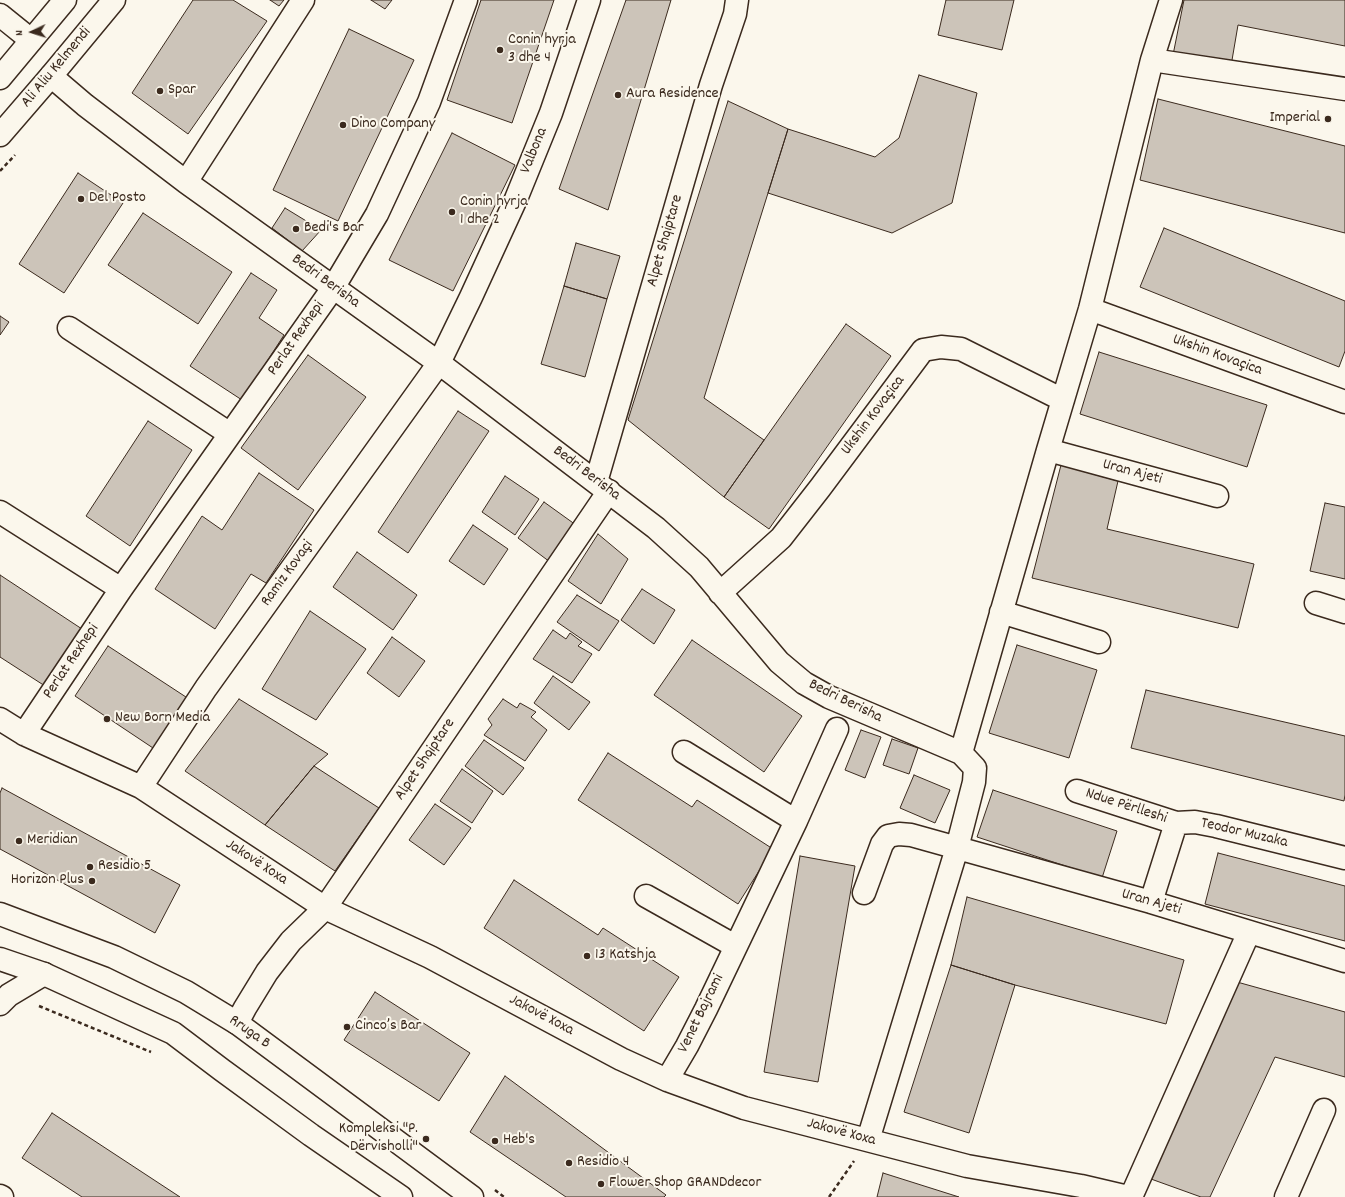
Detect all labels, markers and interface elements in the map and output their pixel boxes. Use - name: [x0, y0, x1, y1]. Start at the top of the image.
- north arrow: [12, 12, 52, 52]
- street label: Ali Aliu Kelmendi: [18, 24, 96, 112]
- text: N: [12, 30, 28, 36]
- place label: Conin hyrja 3 dhe 4: [508, 31, 576, 69]
- marker: Conin hyrja 3 dhe 4: [495, 45, 505, 55]
- place label: Spar: [168, 81, 196, 101]
- place label: Aura Residence: [626, 85, 719, 105]
- marker: Spar: [155, 86, 165, 96]
- marker: Aura Residence: [613, 90, 623, 100]
- place label: Imperial: [1269, 109, 1320, 129]
- marker: Imperial: [1323, 114, 1333, 124]
- place label: Dino Company: [351, 115, 435, 135]
- marker: Dino Company: [338, 120, 348, 130]
- street label: Valbona: [517, 125, 553, 177]
- place label: Del Posto: [89, 189, 146, 209]
- place label: Conin hyrja 1 dhe 2: [460, 193, 528, 231]
- street label: Alpet Shqiptare: [644, 193, 688, 289]
- marker: Del Posto: [76, 194, 86, 204]
- marker: Conin hyrja 1 dhe 2: [447, 207, 457, 217]
- place label: Bedi's Bar: [304, 219, 364, 239]
- marker: Bedi's Bar: [291, 224, 301, 234]
- street label: Bedri Berisha: [287, 251, 363, 313]
- street label: Perlat Rexhepi: [264, 298, 330, 380]
- street label: Ukshin Kovaçica: [1169, 331, 1265, 381]
- street label: Ukshin Kovaçica: [838, 373, 910, 459]
- street label: Bedri Berisha: [548, 442, 624, 506]
- street label: Uran Ajeti: [1100, 456, 1164, 490]
- street label: Ramiz Kovaçi: [258, 537, 318, 611]
- street label: Perlat Rexhepi: [40, 621, 104, 703]
- street label: Bedri Berisha: [805, 676, 885, 728]
- place label: New Born Media: [115, 709, 210, 729]
- marker: New Born Media: [102, 714, 112, 724]
- street label: Alpet Shqiptare: [392, 715, 460, 805]
- street label: Ndue Përlleshi: [1083, 785, 1169, 829]
- street label: Teodor Muzaka: [1199, 815, 1289, 853]
- place label: Meridian: [27, 831, 78, 851]
- marker: Meridian: [14, 836, 24, 846]
- street label: Jakovë Xoxa: [221, 836, 291, 890]
- place label: Residio 5: [98, 857, 151, 877]
- marker: Residio 5: [85, 862, 95, 872]
- place label: Horizon Plus: [11, 871, 84, 891]
- marker: Horizon Plus: [87, 876, 97, 886]
- street label: Uran Ajeti: [1119, 885, 1183, 921]
- place label: 13 Katshja: [595, 946, 656, 966]
- marker: 13 Katshja: [582, 951, 592, 961]
- street label: Venet Bajrami: [675, 971, 729, 1057]
- street label: Jakovë Xoxa: [505, 991, 577, 1041]
- street label: Rruga B: [224, 1012, 274, 1054]
- place label: Cinco’s Bar: [355, 1017, 421, 1037]
- marker: Cinco’s Bar: [342, 1022, 352, 1032]
- street label: Jakovë Xoxa: [804, 1115, 878, 1151]
- place label: Kompleksi "P. Dërvisholli": [339, 1120, 418, 1158]
- place label: Heb's: [503, 1131, 535, 1151]
- marker: Kompleksi "P. Dërvisholli": [421, 1134, 431, 1144]
- marker: Heb's: [490, 1136, 500, 1146]
- place label: Residio 4: [577, 1153, 629, 1173]
- marker: Residio 4: [564, 1158, 574, 1168]
- place label: Flower Shop GRANDdecor: [609, 1174, 761, 1194]
- marker: Flower Shop GRANDdecor: [596, 1179, 606, 1189]

